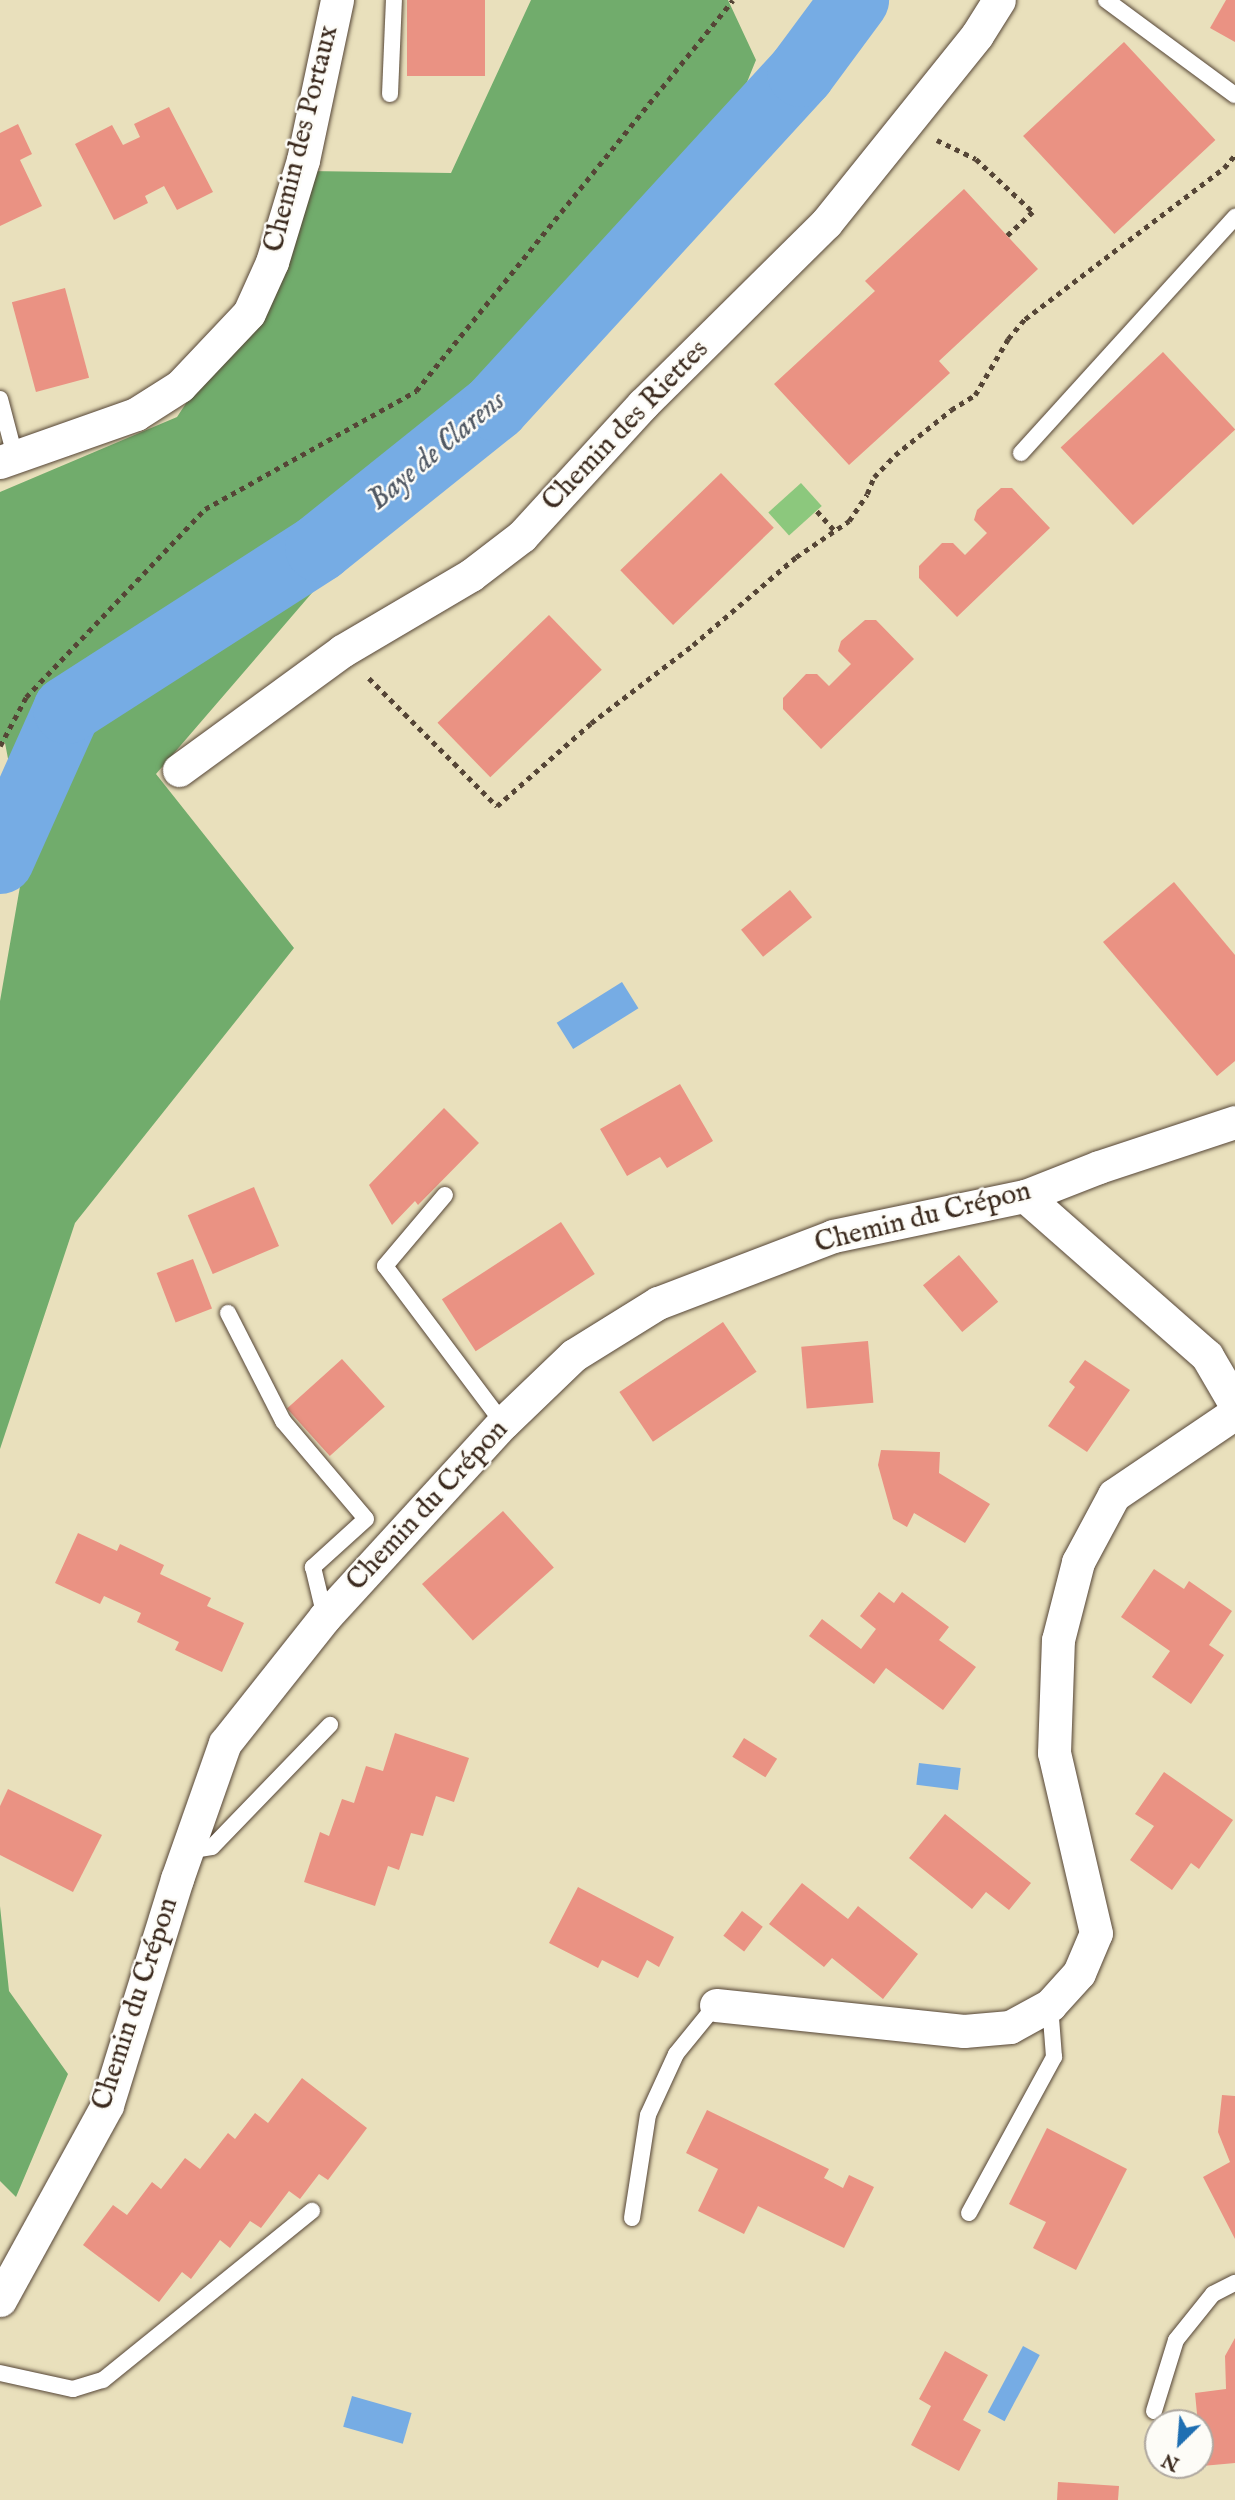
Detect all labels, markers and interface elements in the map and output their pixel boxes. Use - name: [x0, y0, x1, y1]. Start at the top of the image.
- street label: Chemin des Portaux: [258, 22, 346, 256]
- street label: Chemin des Riettes: [536, 333, 716, 519]
- water label: Baye de Clarens: [361, 383, 513, 519]
- street label: Chemin du Crépon: [811, 1175, 1035, 1261]
- street label: Chemin du Crépon: [340, 1414, 516, 1598]
- street label: Chemin du Crépon: [86, 1893, 186, 2115]
- north arrow: [1144, 2409, 1214, 2479]
- text: N: [1158, 2447, 1184, 2476]

